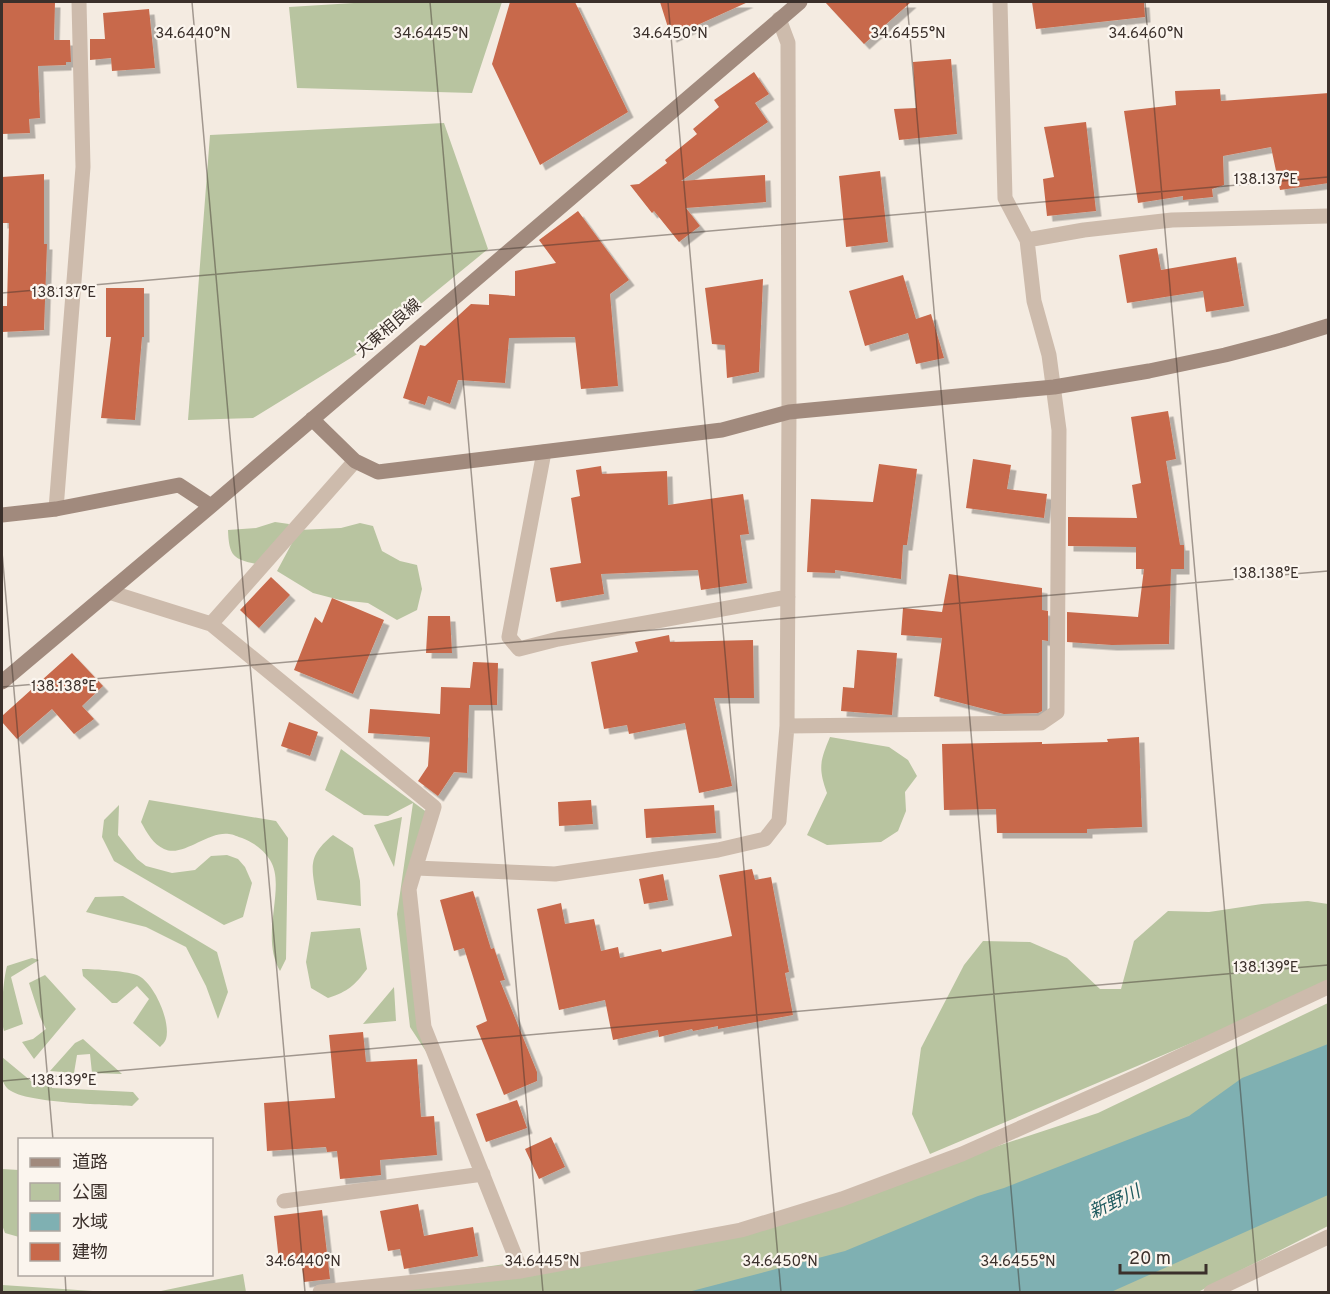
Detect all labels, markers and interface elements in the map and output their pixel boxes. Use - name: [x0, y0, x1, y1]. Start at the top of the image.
- text: 34.6440°N: [155, 25, 231, 44]
- text: 34.6445°N: [393, 25, 469, 44]
- text: 34.6450°N: [632, 25, 708, 44]
- text: 34.6455°N: [870, 25, 946, 44]
- text: 34.6460°N: [1108, 25, 1184, 44]
- text: 138.137°E: [1234, 171, 1298, 190]
- text: 138.137°E: [32, 284, 96, 303]
- street label: 大東相良線: [352, 295, 426, 363]
- text: 138.138°E: [1233, 565, 1299, 584]
- text: 138.138°E: [31, 678, 97, 697]
- text: 138.139°E: [1233, 959, 1299, 978]
- text: 138.139°E: [31, 1072, 97, 1091]
- legend: [18, 1138, 213, 1276]
- text: 道路: [72, 1152, 108, 1175]
- water label: 新野川: [1086, 1180, 1146, 1225]
- text: 公園: [72, 1182, 108, 1205]
- text: 水域: [72, 1212, 108, 1235]
- scale bar: [1120, 1237, 1206, 1275]
- text: 建物: [72, 1242, 108, 1265]
- text: 20 m: [1129, 1248, 1171, 1271]
- text: 34.6440°N: [265, 1253, 341, 1272]
- text: 34.6445°N: [504, 1253, 580, 1272]
- text: 34.6450°N: [742, 1253, 818, 1272]
- text: 34.6455°N: [980, 1253, 1056, 1272]

